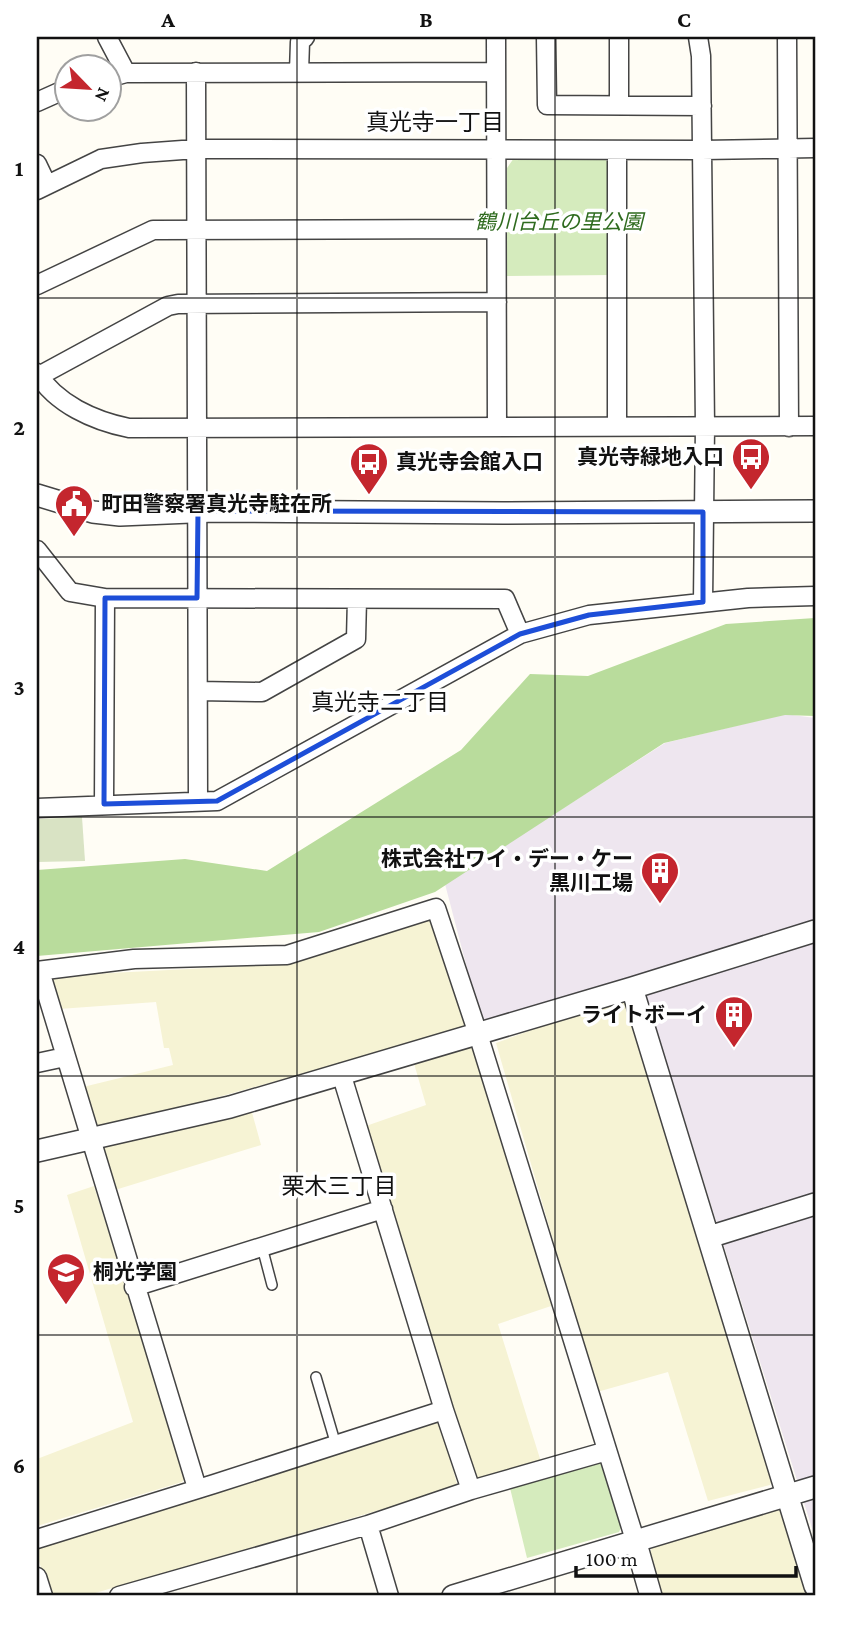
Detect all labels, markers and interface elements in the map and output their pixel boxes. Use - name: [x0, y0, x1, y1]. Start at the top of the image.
- text: A: [160, 6, 175, 32]
- text: B: [419, 6, 433, 32]
- text: C: [677, 6, 691, 32]
- north arrow: [52, 52, 122, 122]
- text: N: [91, 85, 115, 105]
- district label: 真光寺一丁目: [366, 109, 504, 135]
- text: 1: [15, 155, 24, 181]
- park label: 鶴川台丘の里公園: [475, 210, 646, 234]
- text: 2: [13, 414, 25, 440]
- bus stop icon: 真光寺緑地入口: [730, 436, 772, 491]
- bus stop icon: 真光寺会館入口: [348, 441, 390, 496]
- place label: 真光寺緑地入口: [577, 445, 724, 469]
- place label: 真光寺会館入口: [396, 450, 543, 474]
- public building icon: 町田警察署真光寺駐在所: [53, 483, 95, 538]
- place label: 町田警察署真光寺駐在所: [101, 492, 332, 516]
- text: 3: [13, 674, 25, 700]
- district label: 真光寺二丁目: [311, 689, 449, 715]
- place label: 株式会社ワイ・デー・ケー 黒川工場: [381, 847, 633, 895]
- building icon: 株式会社ワイ・デー・ケー 黒川工場: [639, 850, 681, 905]
- text: 4: [13, 933, 25, 959]
- building icon: ライトボーイ: [713, 994, 755, 1049]
- place label: ライトボーイ: [581, 1003, 707, 1027]
- district label: 栗木三丁目: [282, 1173, 397, 1199]
- text: 5: [13, 1192, 25, 1218]
- school or university icon: 桐光学園: [45, 1251, 87, 1306]
- place label: 桐光学園: [93, 1260, 177, 1284]
- text: 6: [13, 1452, 25, 1478]
- scale bar: [576, 1535, 796, 1579]
- text: 100 m: [586, 1547, 638, 1571]

